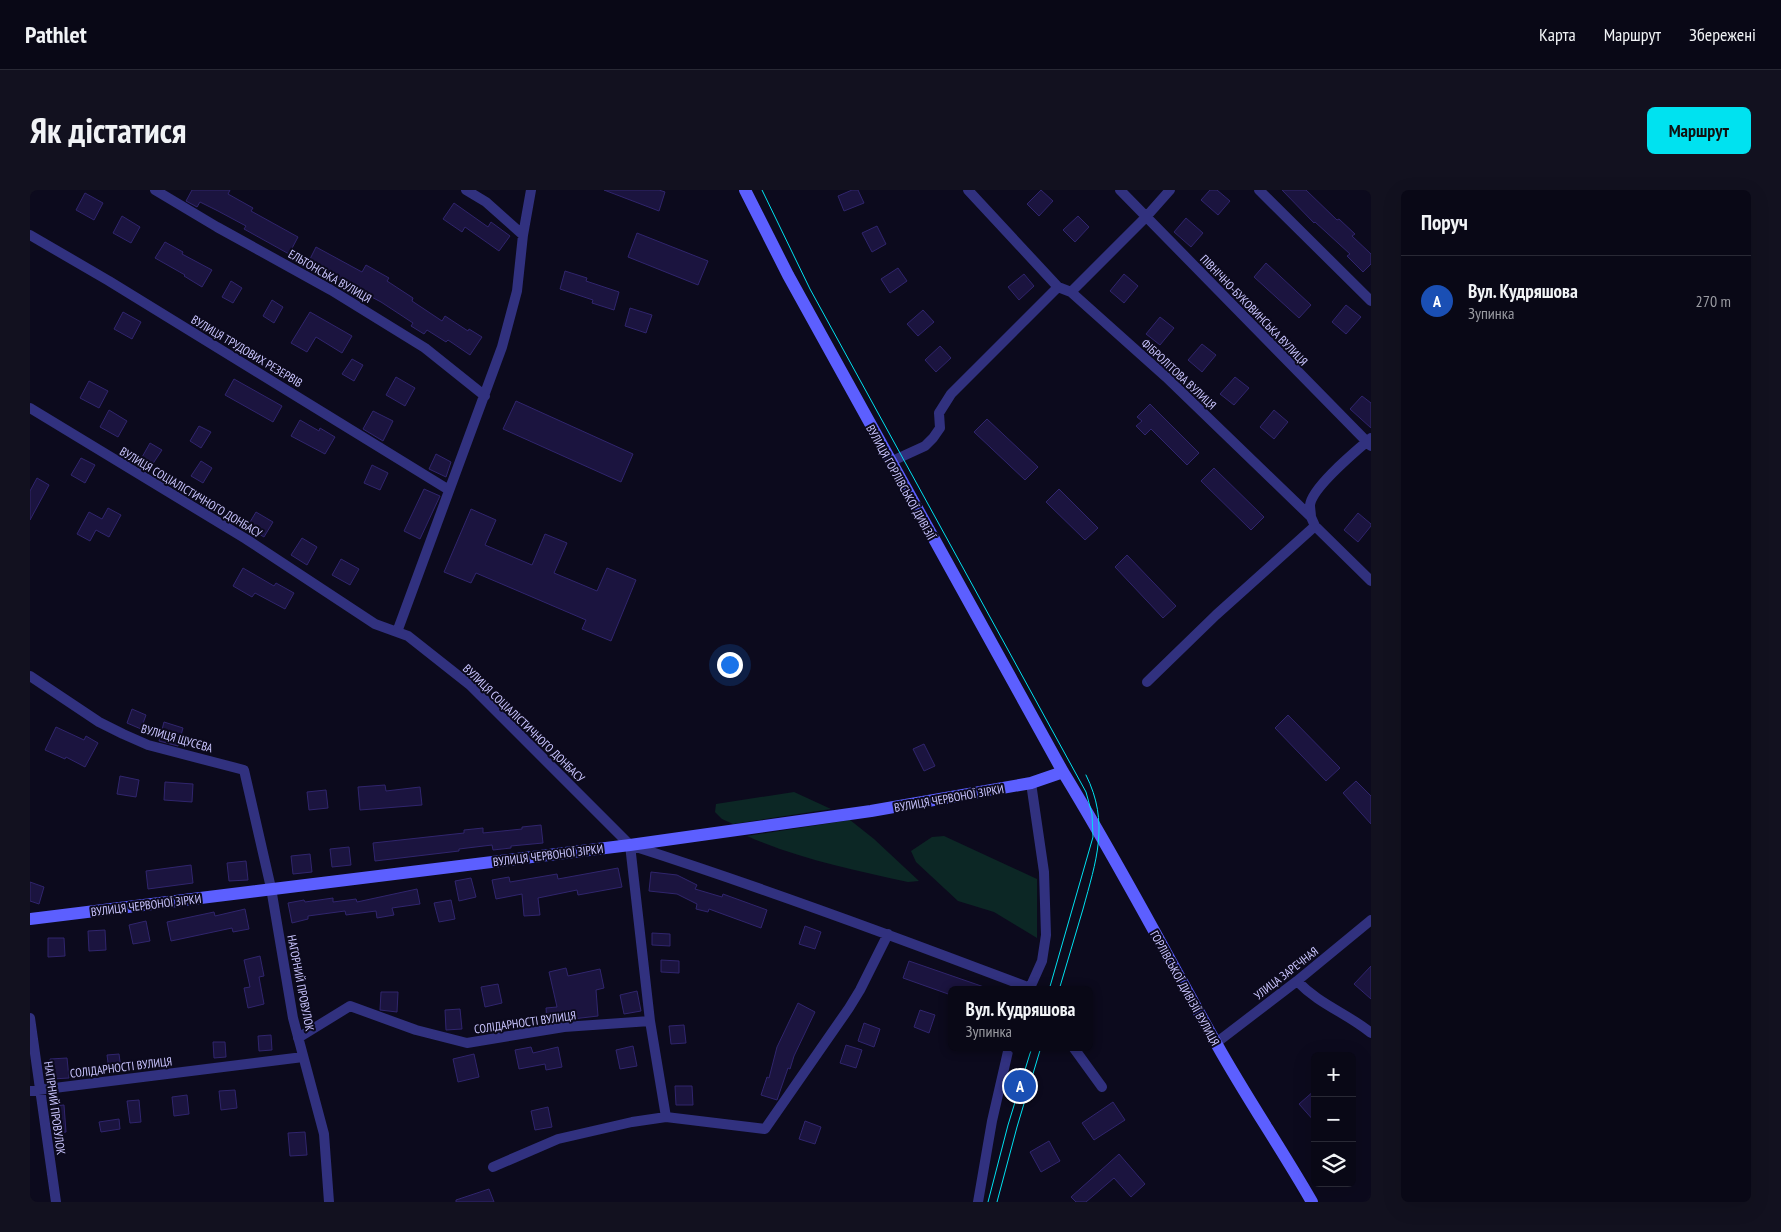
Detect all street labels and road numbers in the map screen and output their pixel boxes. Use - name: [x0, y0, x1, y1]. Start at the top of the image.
- street label: ЕЛЬТОНСЬКА ВУЛИЦЯ: [286, 246, 374, 306]
- street label: ПІВНІЧНО-БУКОВИНСЬКА ВУЛИЦЯ: [1197, 251, 1311, 369]
- street label: ВУЛИЦЯ ТРУДОВИХ РЕЗЕРВІВ: [189, 312, 306, 390]
- street label: ФІБРОЛІТОВА ВУЛИЦЯ: [1138, 335, 1220, 413]
- street label: ВУЛИЦЯ ГОРЛІВСЬКОЇ ДИВІЗІЇ: [863, 422, 939, 542]
- street label: ВУЛИЦЯ СОЦІАЛІСТИЧНОГО ДОНБАСУ: [117, 443, 265, 541]
- street label: ВУЛИЦЯ СОЦІАЛІСТИЧНОГО ДОНБАСУ: [460, 661, 588, 786]
- street label: ВУЛИЦЯ ЩУСЄВА: [139, 721, 215, 755]
- street label: ВУЛИЦЯ ЧЕРВОНОЇ ЗІРКИ: [893, 781, 1005, 815]
- street label: ВУЛИЦЯ ЧЕРВОНОЇ ЗІРКИ: [492, 841, 604, 869]
- street label: ВУЛИЦЯ ЧЕРВОНОЇ ЗІРКИ: [90, 891, 202, 919]
- street label: ГОРЛІВСЬКОЇ ДИВІЗІЇ ВУЛИЦЯ: [1147, 928, 1223, 1048]
- street label: НАГОРНИЙ ПРОВУЛОК: [284, 934, 318, 1033]
- street label: УЛИЦА ЗАРЕЧНАЯ: [1251, 943, 1321, 1003]
- street label: СОЛІДАРНОСТІ ВУЛИЦЯ: [473, 1007, 577, 1037]
- street label: СОЛІДАРНОСТІ ВУЛИЦЯ: [69, 1053, 173, 1081]
- street label: НАГІРНИЙ ПРОВУЛОК: [41, 1060, 69, 1156]

